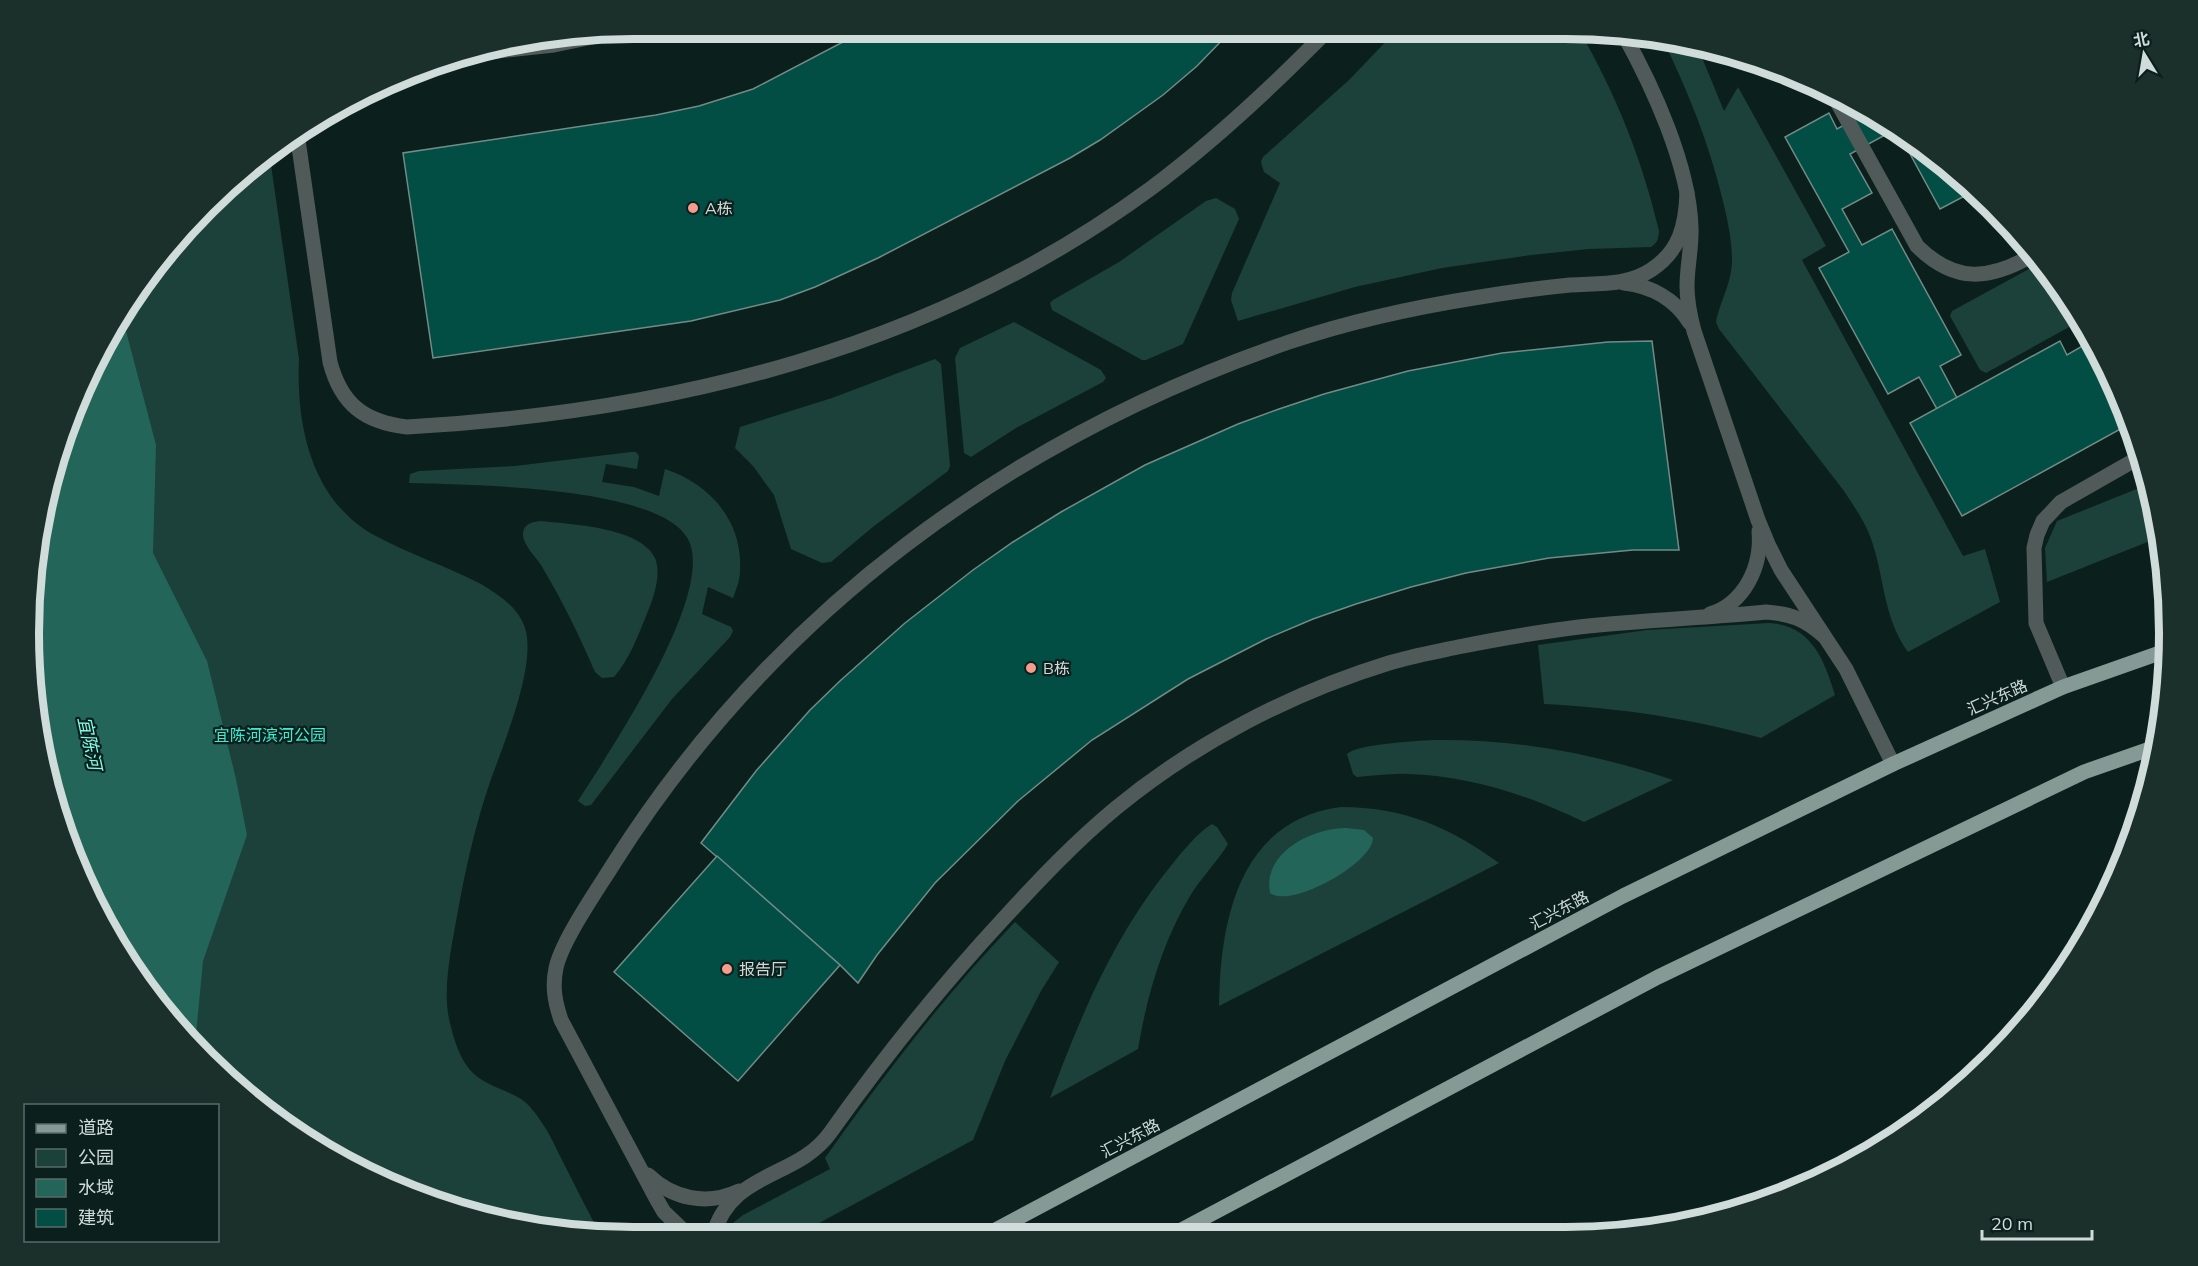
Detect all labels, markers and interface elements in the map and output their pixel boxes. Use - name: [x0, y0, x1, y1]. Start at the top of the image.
- north arrow: [2114, 24, 2174, 84]
- text: 北: [2131, 28, 2151, 51]
- place label: A栋: [705, 198, 733, 218]
- marker: A栋: [686, 201, 700, 215]
- place label: B栋: [1043, 658, 1070, 678]
- marker: B栋: [1024, 661, 1038, 675]
- street label: 汇兴东路: [1964, 675, 2030, 719]
- water label: 宜陈河: [73, 714, 107, 775]
- park label: 宜陈河滨河公园: [214, 725, 326, 745]
- street label: 汇兴东路: [1526, 886, 1592, 934]
- place label: 报告厅: [739, 959, 787, 979]
- marker: 报告厅: [720, 962, 734, 976]
- legend: [24, 1104, 219, 1242]
- street label: 汇兴东路: [1097, 1114, 1163, 1162]
- text: 道路: [78, 1116, 114, 1139]
- text: 公园: [78, 1146, 114, 1169]
- text: 水域: [78, 1176, 114, 1199]
- scale bar: [1982, 1203, 2092, 1241]
- text: 建筑: [78, 1206, 114, 1229]
- text: 20 m: [1991, 1212, 2033, 1235]

